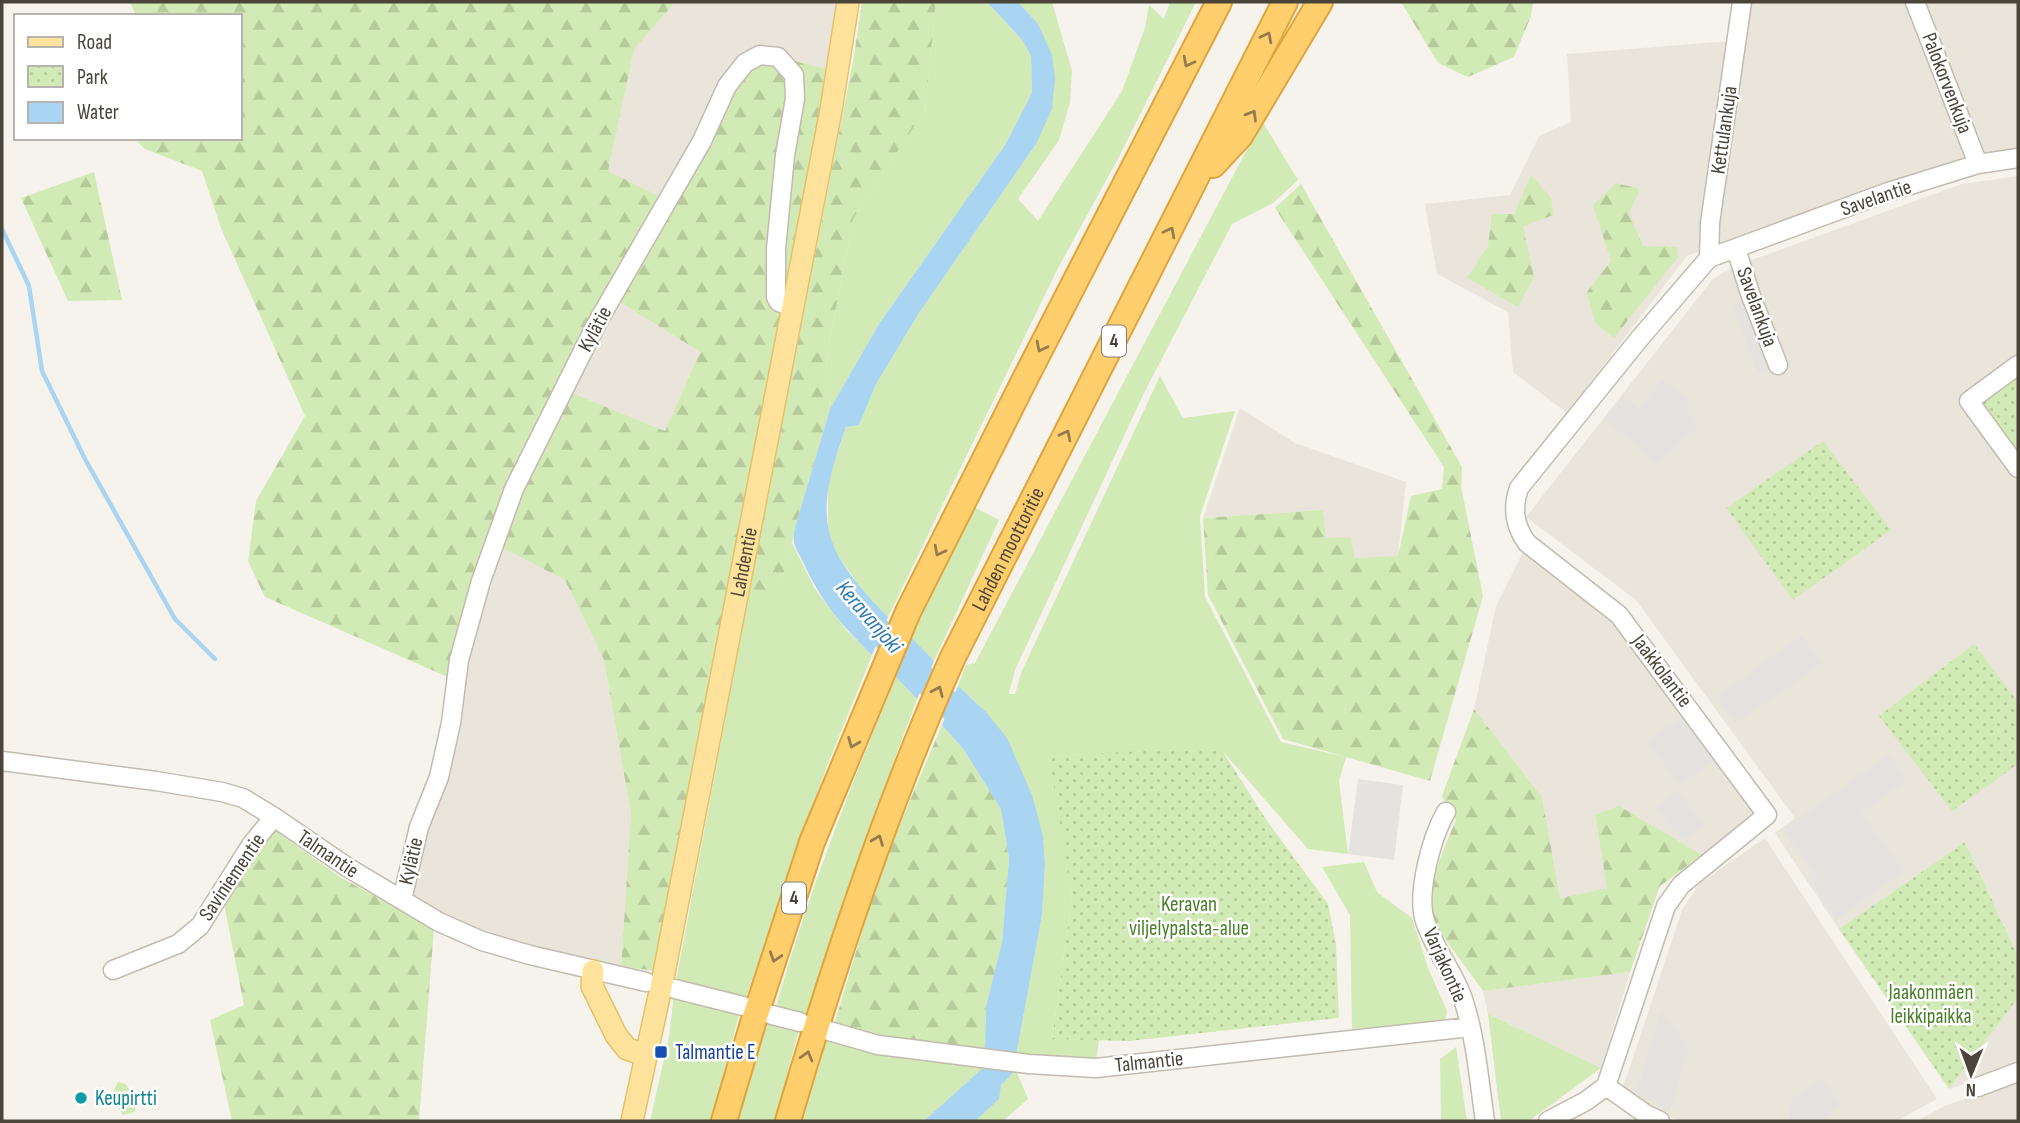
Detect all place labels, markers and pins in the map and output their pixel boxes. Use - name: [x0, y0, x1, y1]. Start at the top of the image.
- place label: Talmantie E: [675, 1040, 756, 1065]
- marker: Talmantie E: [653, 1044, 669, 1060]
- place label: Keupirtti: [95, 1086, 157, 1111]
- marker: Keupirtti: [73, 1090, 89, 1106]

